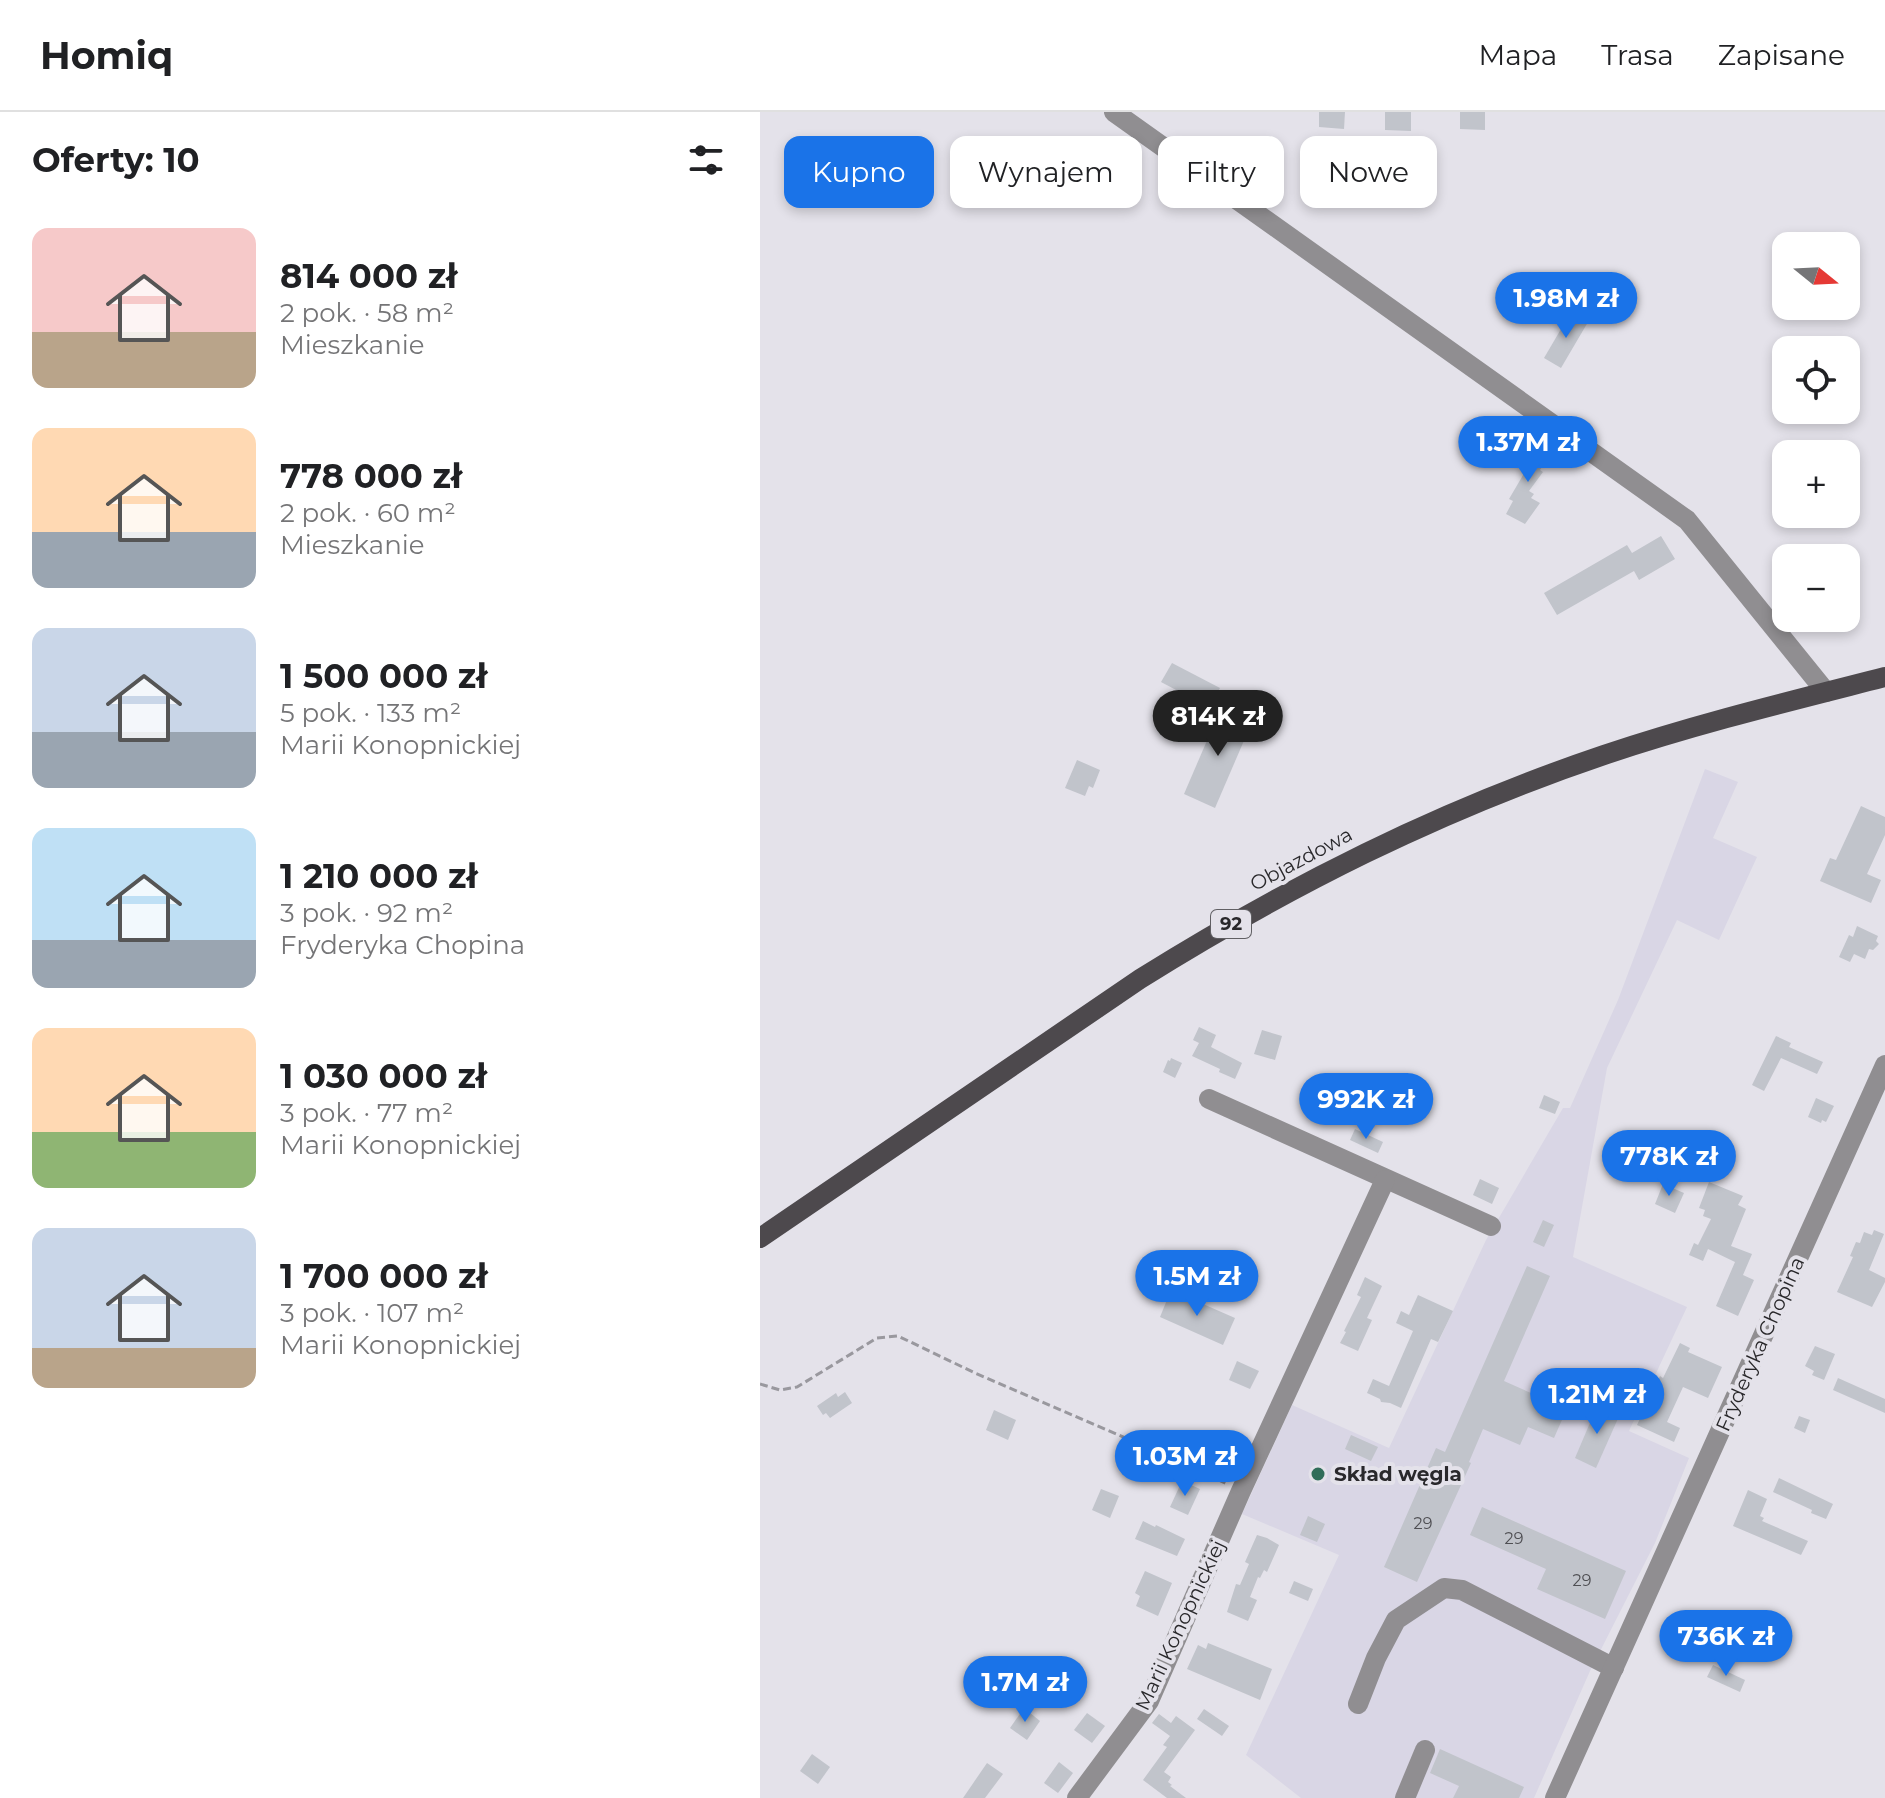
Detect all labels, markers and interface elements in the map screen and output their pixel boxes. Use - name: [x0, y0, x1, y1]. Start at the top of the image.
- text: Homiq: [40, 32, 173, 79]
- text: Mapa: [1479, 38, 1557, 72]
- text: Trasa: [1601, 38, 1674, 72]
- text: Zapisane: [1718, 38, 1845, 72]
- chip: Kupno: [784, 136, 934, 208]
- chip: Wynajem: [950, 136, 1142, 208]
- chip: Filtry: [1158, 136, 1284, 208]
- chip: Nowe: [1300, 136, 1437, 208]
- icon: filters: [684, 138, 728, 182]
- text: Oferty: 10: [32, 139, 200, 181]
- north arrow: [1772, 232, 1860, 320]
- map controls: [1772, 232, 1860, 632]
- text: 814 000 zł: [280, 255, 457, 297]
- icon: home: [96, 260, 192, 356]
- pin: 1.98M zł: [1483, 272, 1649, 340]
- text: 1.98M zł: [1513, 282, 1619, 314]
- text: 2 pok. · 58 m²: [280, 297, 454, 329]
- text: Mieszkanie: [280, 329, 424, 361]
- button: locate: [1772, 336, 1860, 424]
- pin: 1.37M zł: [1445, 416, 1611, 484]
- text: 1.37M zł: [1476, 426, 1580, 458]
- button: +: [1772, 440, 1860, 528]
- text: 778 000 zł: [280, 455, 462, 497]
- icon: home: [96, 460, 192, 556]
- text: 2 pok. · 60 m²: [280, 497, 456, 529]
- text: Mieszkanie: [280, 529, 424, 561]
- button: −: [1772, 544, 1860, 632]
- text: 1 500 000 zł: [280, 655, 487, 697]
- icon: home: [96, 660, 192, 756]
- pin: 814K zł: [1144, 690, 1292, 758]
- text: 5 pok. · 133 m²: [280, 697, 461, 729]
- text: 814K zł: [1171, 700, 1265, 732]
- text: Marii Konopnickiej: [280, 729, 521, 761]
- street label: Objazdowa: [1246, 822, 1356, 896]
- text: 1 210 000 zł: [280, 855, 478, 897]
- icon: home: [96, 860, 192, 956]
- text: 3 pok. · 92 m²: [280, 897, 453, 929]
- road number: 92: [1211, 910, 1251, 938]
- text: Fryderyka Chopina: [280, 929, 525, 961]
- text: 1 030 000 zł: [280, 1055, 487, 1097]
- icon: home: [96, 1060, 192, 1156]
- pin: 992K zł: [1292, 1073, 1440, 1141]
- text: 992K zł: [1317, 1083, 1415, 1115]
- text: 3 pok. · 77 m²: [280, 1097, 453, 1129]
- text: Marii Konopnickiej: [280, 1129, 521, 1161]
- pin: 778K zł: [1595, 1130, 1743, 1198]
- text: 778K zł: [1620, 1140, 1718, 1172]
- pin: 1.5M zł: [1123, 1250, 1271, 1318]
- street label: Fryderyka Chopina: [1711, 1253, 1809, 1435]
- text: 1 700 000 zł: [280, 1255, 488, 1297]
- icon: home: [96, 1260, 192, 1356]
- text: 1.5M zł: [1153, 1260, 1241, 1292]
- text: 3 pok. · 107 m²: [280, 1297, 464, 1329]
- text: Marii Konopnickiej: [280, 1329, 521, 1361]
- pin: 1.21M zł: [1514, 1368, 1680, 1436]
- text: 1.21M zł: [1548, 1378, 1646, 1410]
- pin: 1.03M zł: [1102, 1430, 1268, 1498]
- text: 1.03M zł: [1133, 1440, 1237, 1472]
- place label: Skład węgla: [1334, 1462, 1462, 1486]
- marker: Skład węgla: [1309, 1465, 1327, 1483]
- house number: 29: [1414, 1514, 1432, 1533]
- house number: 29: [1505, 1529, 1523, 1548]
- street label: Marii Konopnickiej: [1130, 1536, 1230, 1714]
- house number: 29: [1573, 1571, 1591, 1590]
- pin: 736K zł: [1652, 1610, 1800, 1678]
- text: 736K zł: [1677, 1620, 1775, 1652]
- pin: 1.7M zł: [951, 1656, 1099, 1724]
- text: 1.7M zł: [981, 1666, 1069, 1698]

